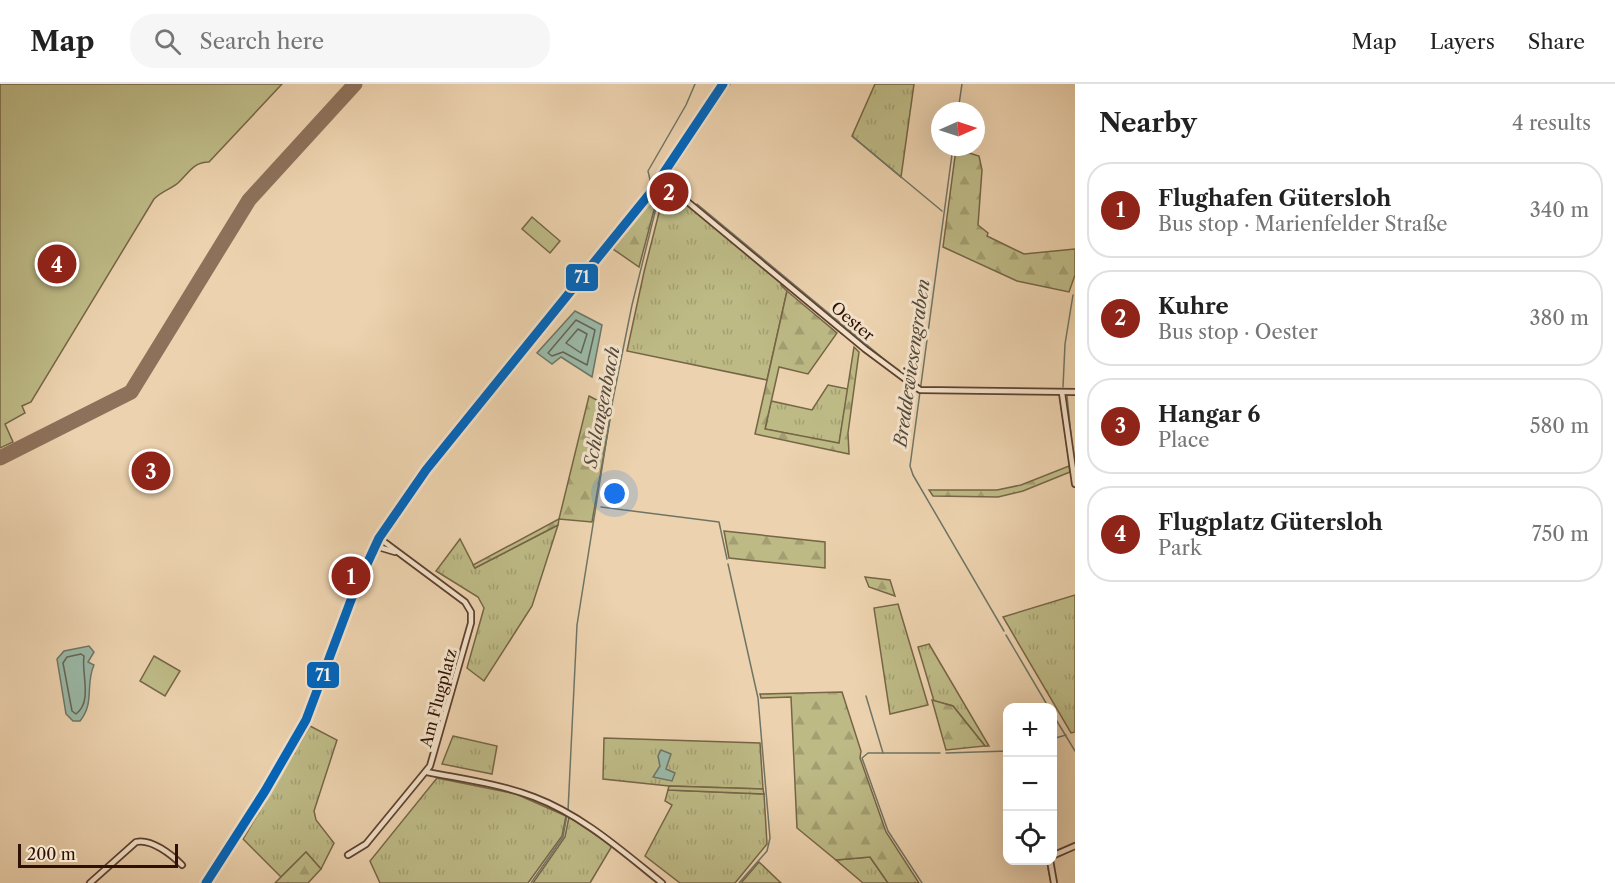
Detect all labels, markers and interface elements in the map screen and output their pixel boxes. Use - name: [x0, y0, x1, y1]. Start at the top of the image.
- search box: [130, 14, 550, 68]
- text: Map: [30, 24, 94, 58]
- icon: search: [151, 25, 184, 58]
- text: Search here: [199, 28, 324, 55]
- text: Map: [1352, 29, 1397, 54]
- text: Layers: [1430, 29, 1495, 54]
- text: Share: [1528, 29, 1585, 54]
- north arrow: [931, 102, 985, 156]
- text: Nearby: [1099, 107, 1197, 139]
- text: 4 results: [1512, 111, 1591, 135]
- pin: 2: [650, 170, 688, 214]
- text: Flughafen Gütersloh: [1158, 185, 1391, 212]
- text: 1: [1116, 198, 1125, 222]
- text: 340 m: [1530, 198, 1589, 222]
- text: Bus stop · Marienfelder Straße: [1158, 212, 1448, 236]
- pin: 4: [38, 242, 76, 286]
- line badge: 71: [565, 263, 599, 292]
- text: 71: [574, 267, 591, 287]
- water label: Breddewiesengraben: [889, 277, 935, 450]
- text: Kuhre: [1158, 293, 1229, 320]
- street label: Oester: [827, 297, 879, 345]
- text: 2: [1115, 306, 1126, 330]
- text: 380 m: [1530, 306, 1589, 330]
- text: Bus stop · Oester: [1158, 320, 1318, 344]
- water label: Schlangenbach: [579, 344, 625, 471]
- text: Hangar 6: [1158, 401, 1260, 428]
- text: 3: [1115, 414, 1126, 438]
- text: 580 m: [1530, 414, 1589, 438]
- text: Place: [1158, 428, 1209, 452]
- pin: 3: [132, 448, 170, 494]
- your location: [600, 479, 629, 508]
- text: Flugplatz Gütersloh: [1158, 509, 1383, 536]
- text: 4: [1115, 522, 1126, 546]
- text: 750 m: [1532, 522, 1589, 546]
- text: Park: [1158, 536, 1201, 560]
- pin: 1: [332, 554, 370, 598]
- street label: Am Flugplatz: [415, 646, 461, 751]
- line badge: 71: [306, 661, 340, 689]
- text: 71: [315, 665, 332, 685]
- map controls: [1003, 703, 1057, 865]
- button: +: [1003, 703, 1057, 757]
- button: −: [1003, 757, 1057, 811]
- button: locate: [1003, 811, 1057, 865]
- scale bar: [18, 841, 178, 868]
- text: 200 m: [27, 844, 76, 864]

